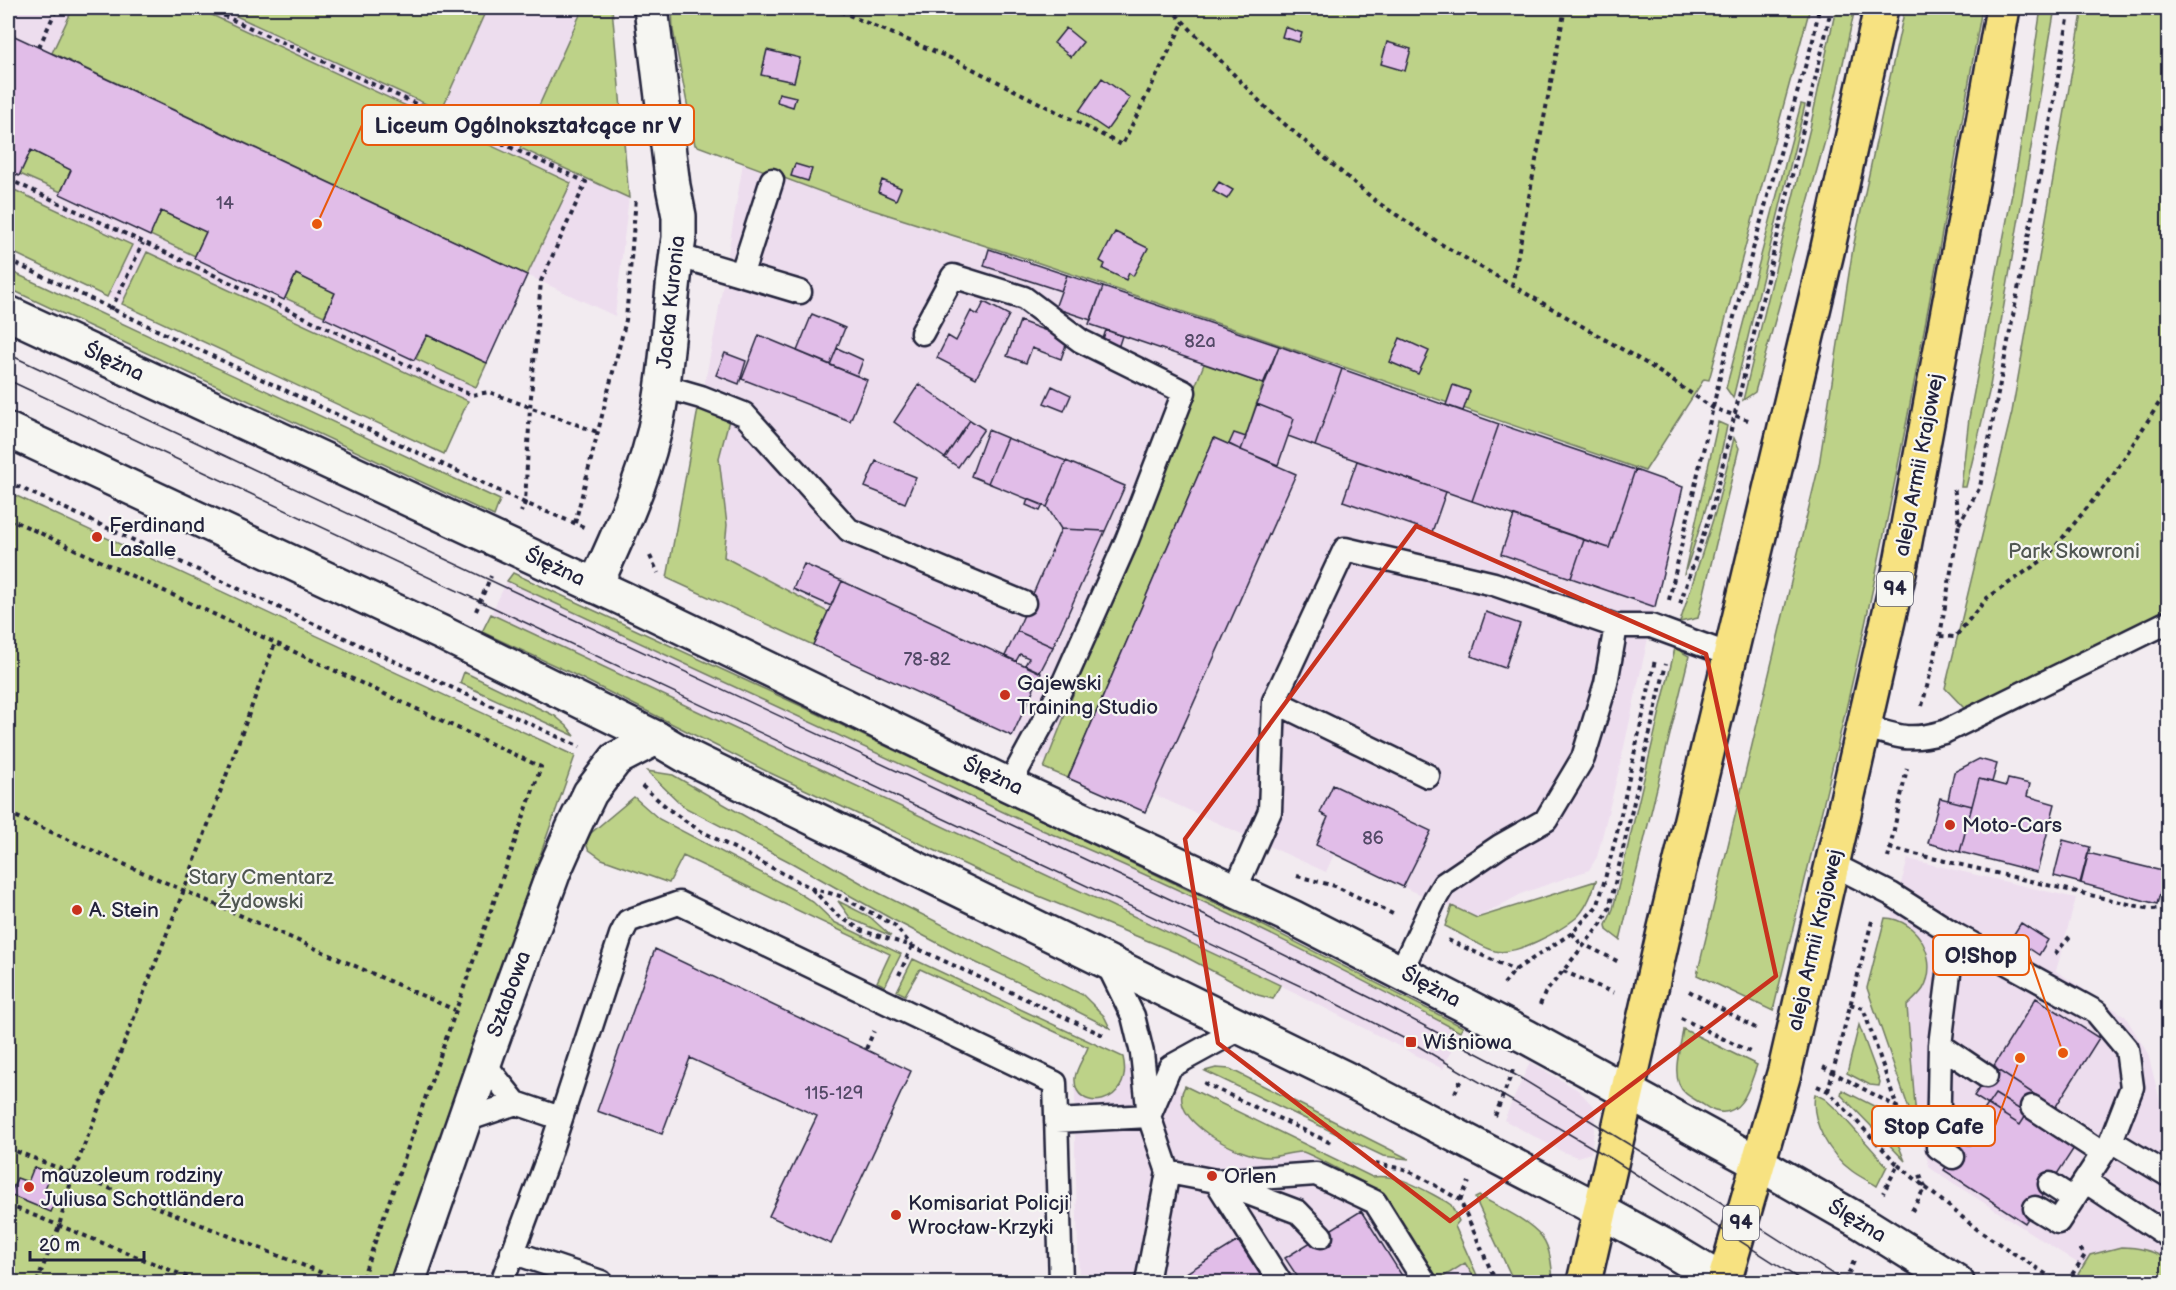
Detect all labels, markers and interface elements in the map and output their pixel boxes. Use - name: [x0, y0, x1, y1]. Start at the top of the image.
- callout: Liceum Ogólnokształcące nr V: [362, 105, 694, 145]
- text: Liceum Ogólnokształcące nr V: [374, 113, 682, 140]
- house number: 14: [216, 193, 234, 214]
- street label: Jacka Kuronia: [652, 234, 690, 370]
- house number: 82a: [1184, 331, 1216, 352]
- street label: Ślężna: [80, 337, 148, 387]
- street label: aleja Armii Krajowej: [1889, 372, 1949, 558]
- place label: Ferdinand Lasalle: [109, 513, 205, 562]
- marker: Ferdinand Lasalle: [90, 530, 104, 544]
- park label: Park Skowroni: [2008, 539, 2140, 564]
- street label: Ślężna: [521, 542, 589, 592]
- road number: 94: [1877, 572, 1913, 606]
- house number: 78-82: [903, 649, 951, 670]
- place label: Gajewski Training Studio: [1017, 671, 1158, 720]
- marker: Gajewski Training Studio: [998, 688, 1012, 702]
- street label: Ślężna: [959, 751, 1027, 801]
- place label: Moto-Cars: [1962, 813, 2062, 838]
- marker: Moto-Cars: [1943, 818, 1957, 832]
- house number: 86: [1362, 828, 1384, 849]
- street label: aleja Armii Krajowej: [1782, 847, 1848, 1033]
- park label: Stary Cmentarz Żydowski: [188, 865, 335, 914]
- place label: A. Stein: [89, 898, 159, 923]
- marker: A. Stein: [70, 903, 84, 917]
- callout: O!Shop: [1933, 935, 2029, 975]
- text: O!Shop: [1945, 943, 2017, 970]
- street label: Sztabowa: [482, 947, 536, 1041]
- street label: Ślężna: [1397, 961, 1465, 1013]
- place label: Wiśniowa: [1423, 1030, 1512, 1055]
- marker: Wiśniowa: [1404, 1035, 1418, 1049]
- house number: 115-129: [805, 1083, 863, 1104]
- callout: Stop Cafe: [1872, 1106, 1995, 1146]
- text: Stop Cafe: [1884, 1114, 1984, 1141]
- place label: mauzoleum rodziny Juliusa Schottländera: [41, 1163, 244, 1212]
- place label: Orlen: [1224, 1164, 1276, 1189]
- marker: Orlen: [1205, 1169, 1219, 1183]
- marker: mauzoleum rodziny Juliusa Schottländera: [22, 1180, 36, 1194]
- place label: Komisariat Policji Wrocław-Krzyki: [908, 1191, 1069, 1240]
- street label: Ślężna: [1823, 1194, 1891, 1248]
- road number: 94: [1723, 1206, 1759, 1240]
- marker: Komisariat Policji Wrocław-Krzyki: [889, 1208, 903, 1222]
- scale bar: [30, 1224, 144, 1262]
- text: 20 m: [39, 1235, 80, 1256]

